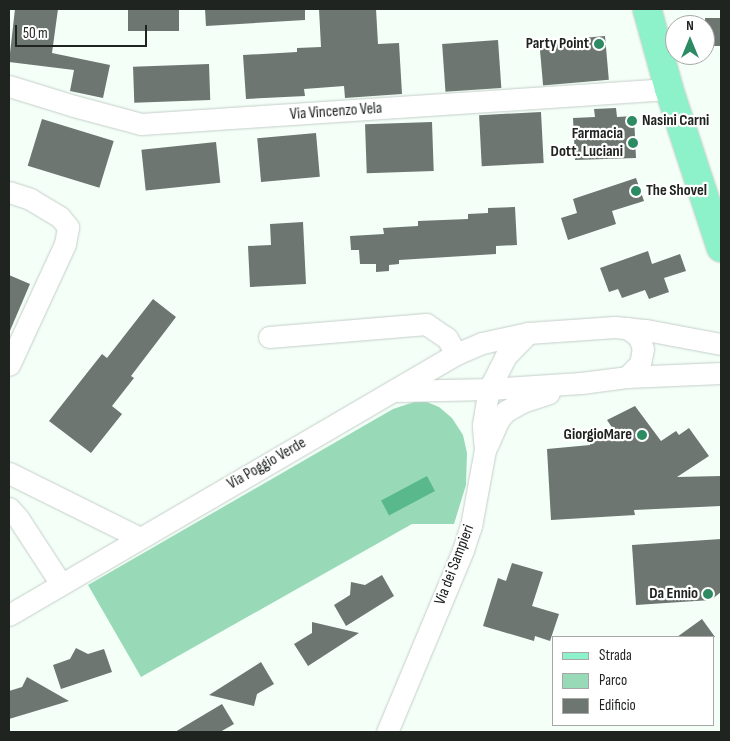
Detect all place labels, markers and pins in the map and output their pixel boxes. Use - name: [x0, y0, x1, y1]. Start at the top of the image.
- place label: Party Point: [526, 34, 589, 54]
- marker: Party Point: [593, 38, 605, 50]
- place label: Nasini Carni: [642, 111, 709, 131]
- marker: Nasini Carni: [626, 115, 638, 127]
- place label: Farmacia Dott. Luciani: [551, 124, 623, 162]
- marker: Farmacia Dott. Luciani: [627, 137, 639, 149]
- place label: The Shovel: [646, 181, 707, 201]
- marker: The Shovel: [630, 185, 642, 197]
- place label: GiorgioMare: [564, 425, 632, 445]
- marker: GiorgioMare: [636, 429, 648, 441]
- place label: Da Ennio: [649, 584, 698, 604]
- marker: Da Ennio: [702, 588, 714, 600]

